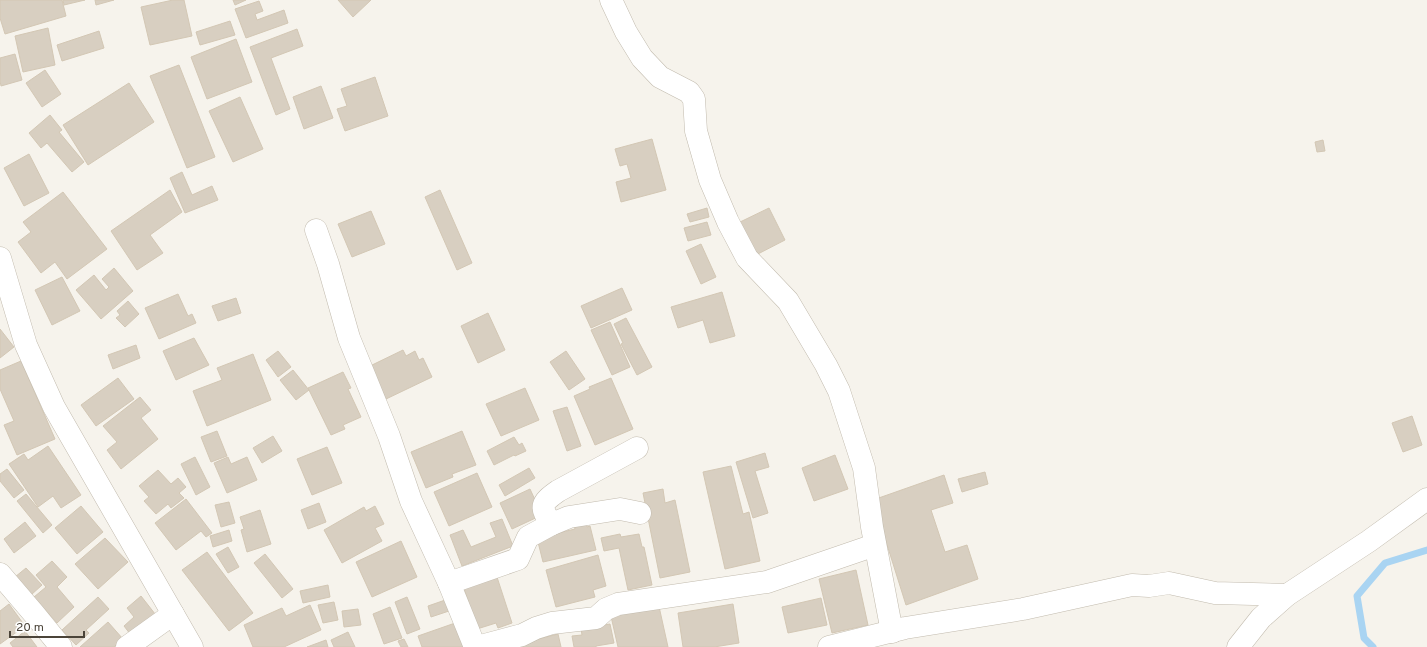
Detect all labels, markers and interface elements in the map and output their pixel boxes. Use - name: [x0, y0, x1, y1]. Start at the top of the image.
- scale bar: [10, 613, 84, 639]
- text: 20 m: [16, 620, 44, 636]

